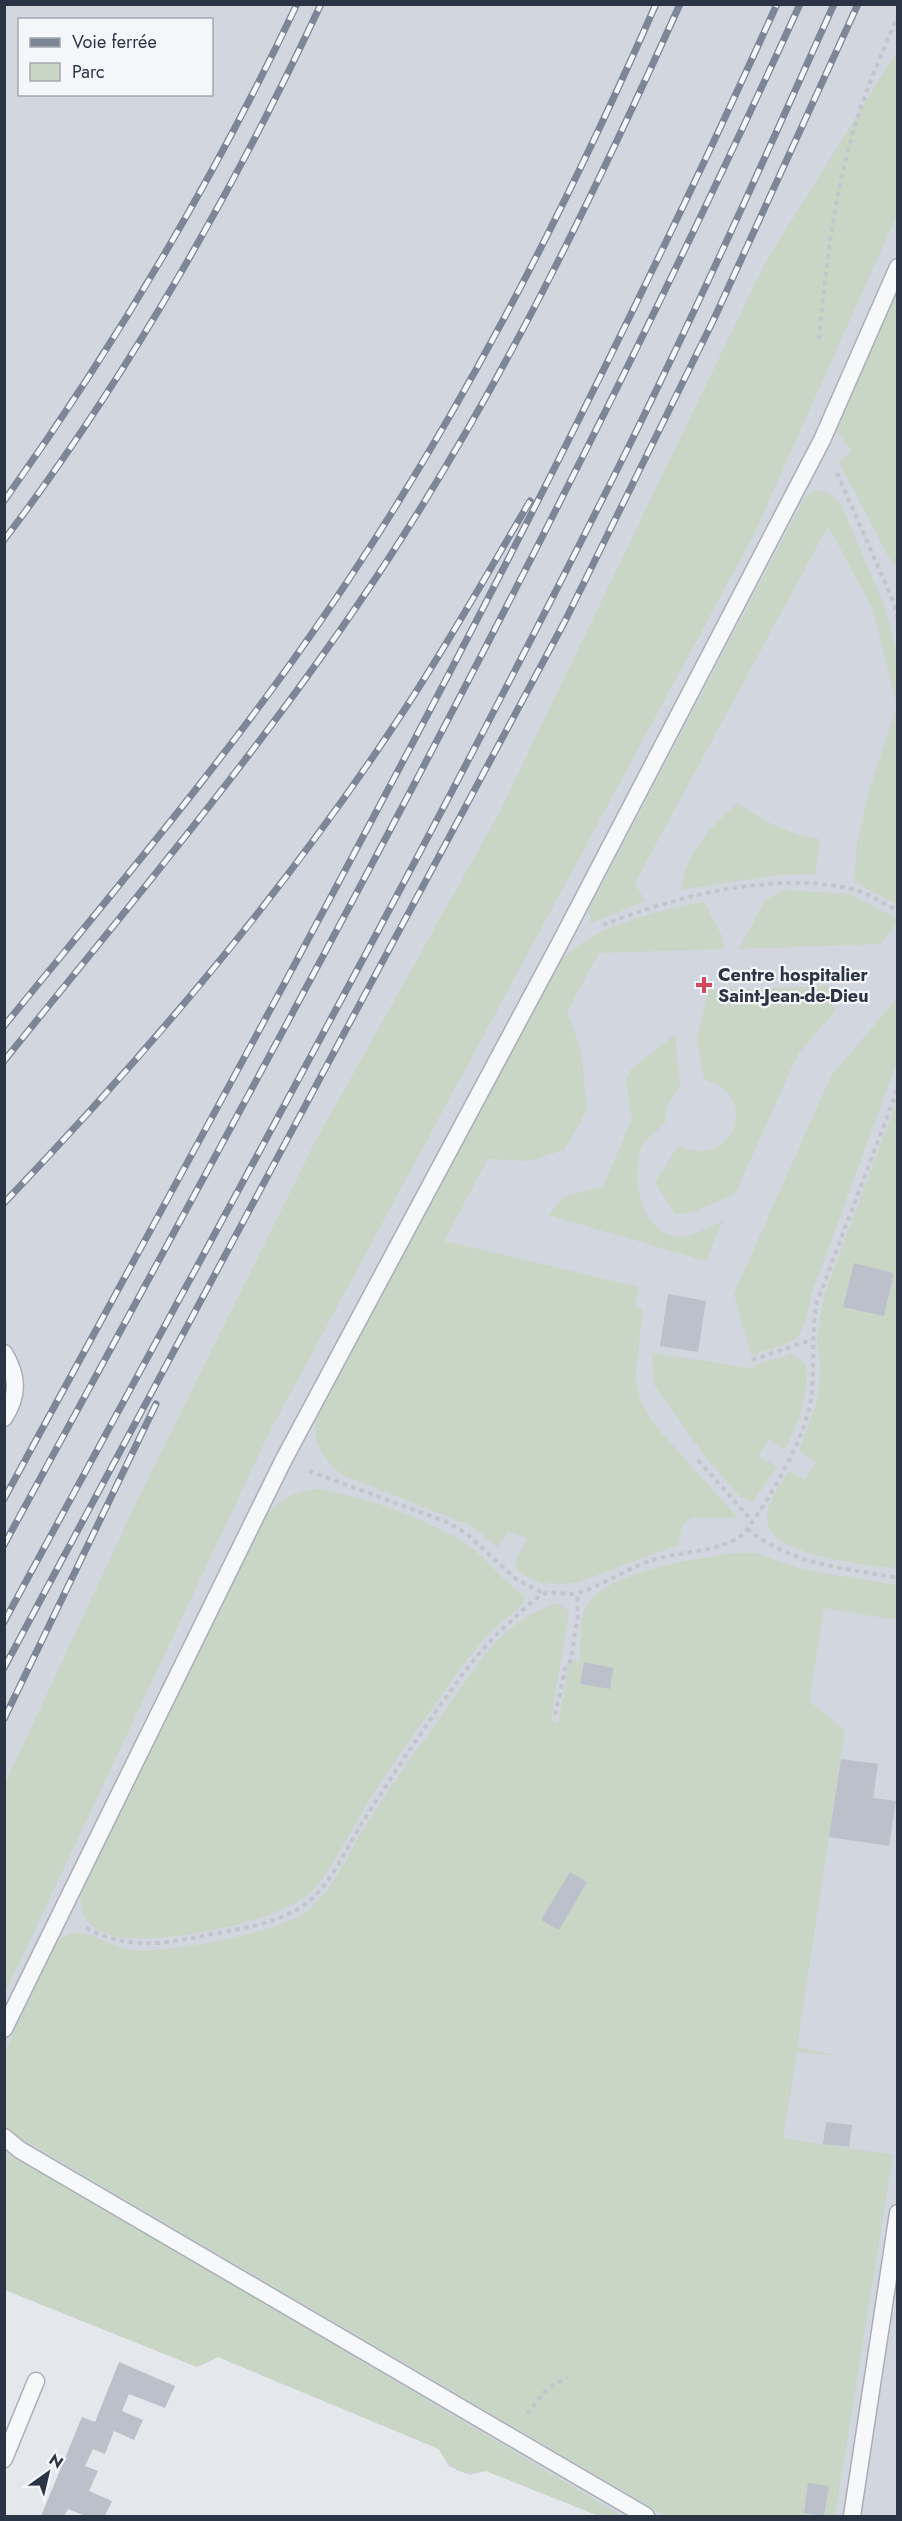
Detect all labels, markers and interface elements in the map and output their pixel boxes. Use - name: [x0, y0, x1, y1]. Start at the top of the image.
- legend: [18, 18, 213, 96]
- text: Voie ferrée: [72, 29, 157, 55]
- text: Parc: [72, 59, 105, 85]
- place label: Centre hospitalier Saint-Jean-de-Dieu: [718, 962, 869, 1009]
- marker: Centre hospitalier Saint-Jean-de-Dieu: [695, 976, 713, 994]
- north arrow: [18, 2443, 78, 2503]
- text: N: [44, 2448, 68, 2474]

